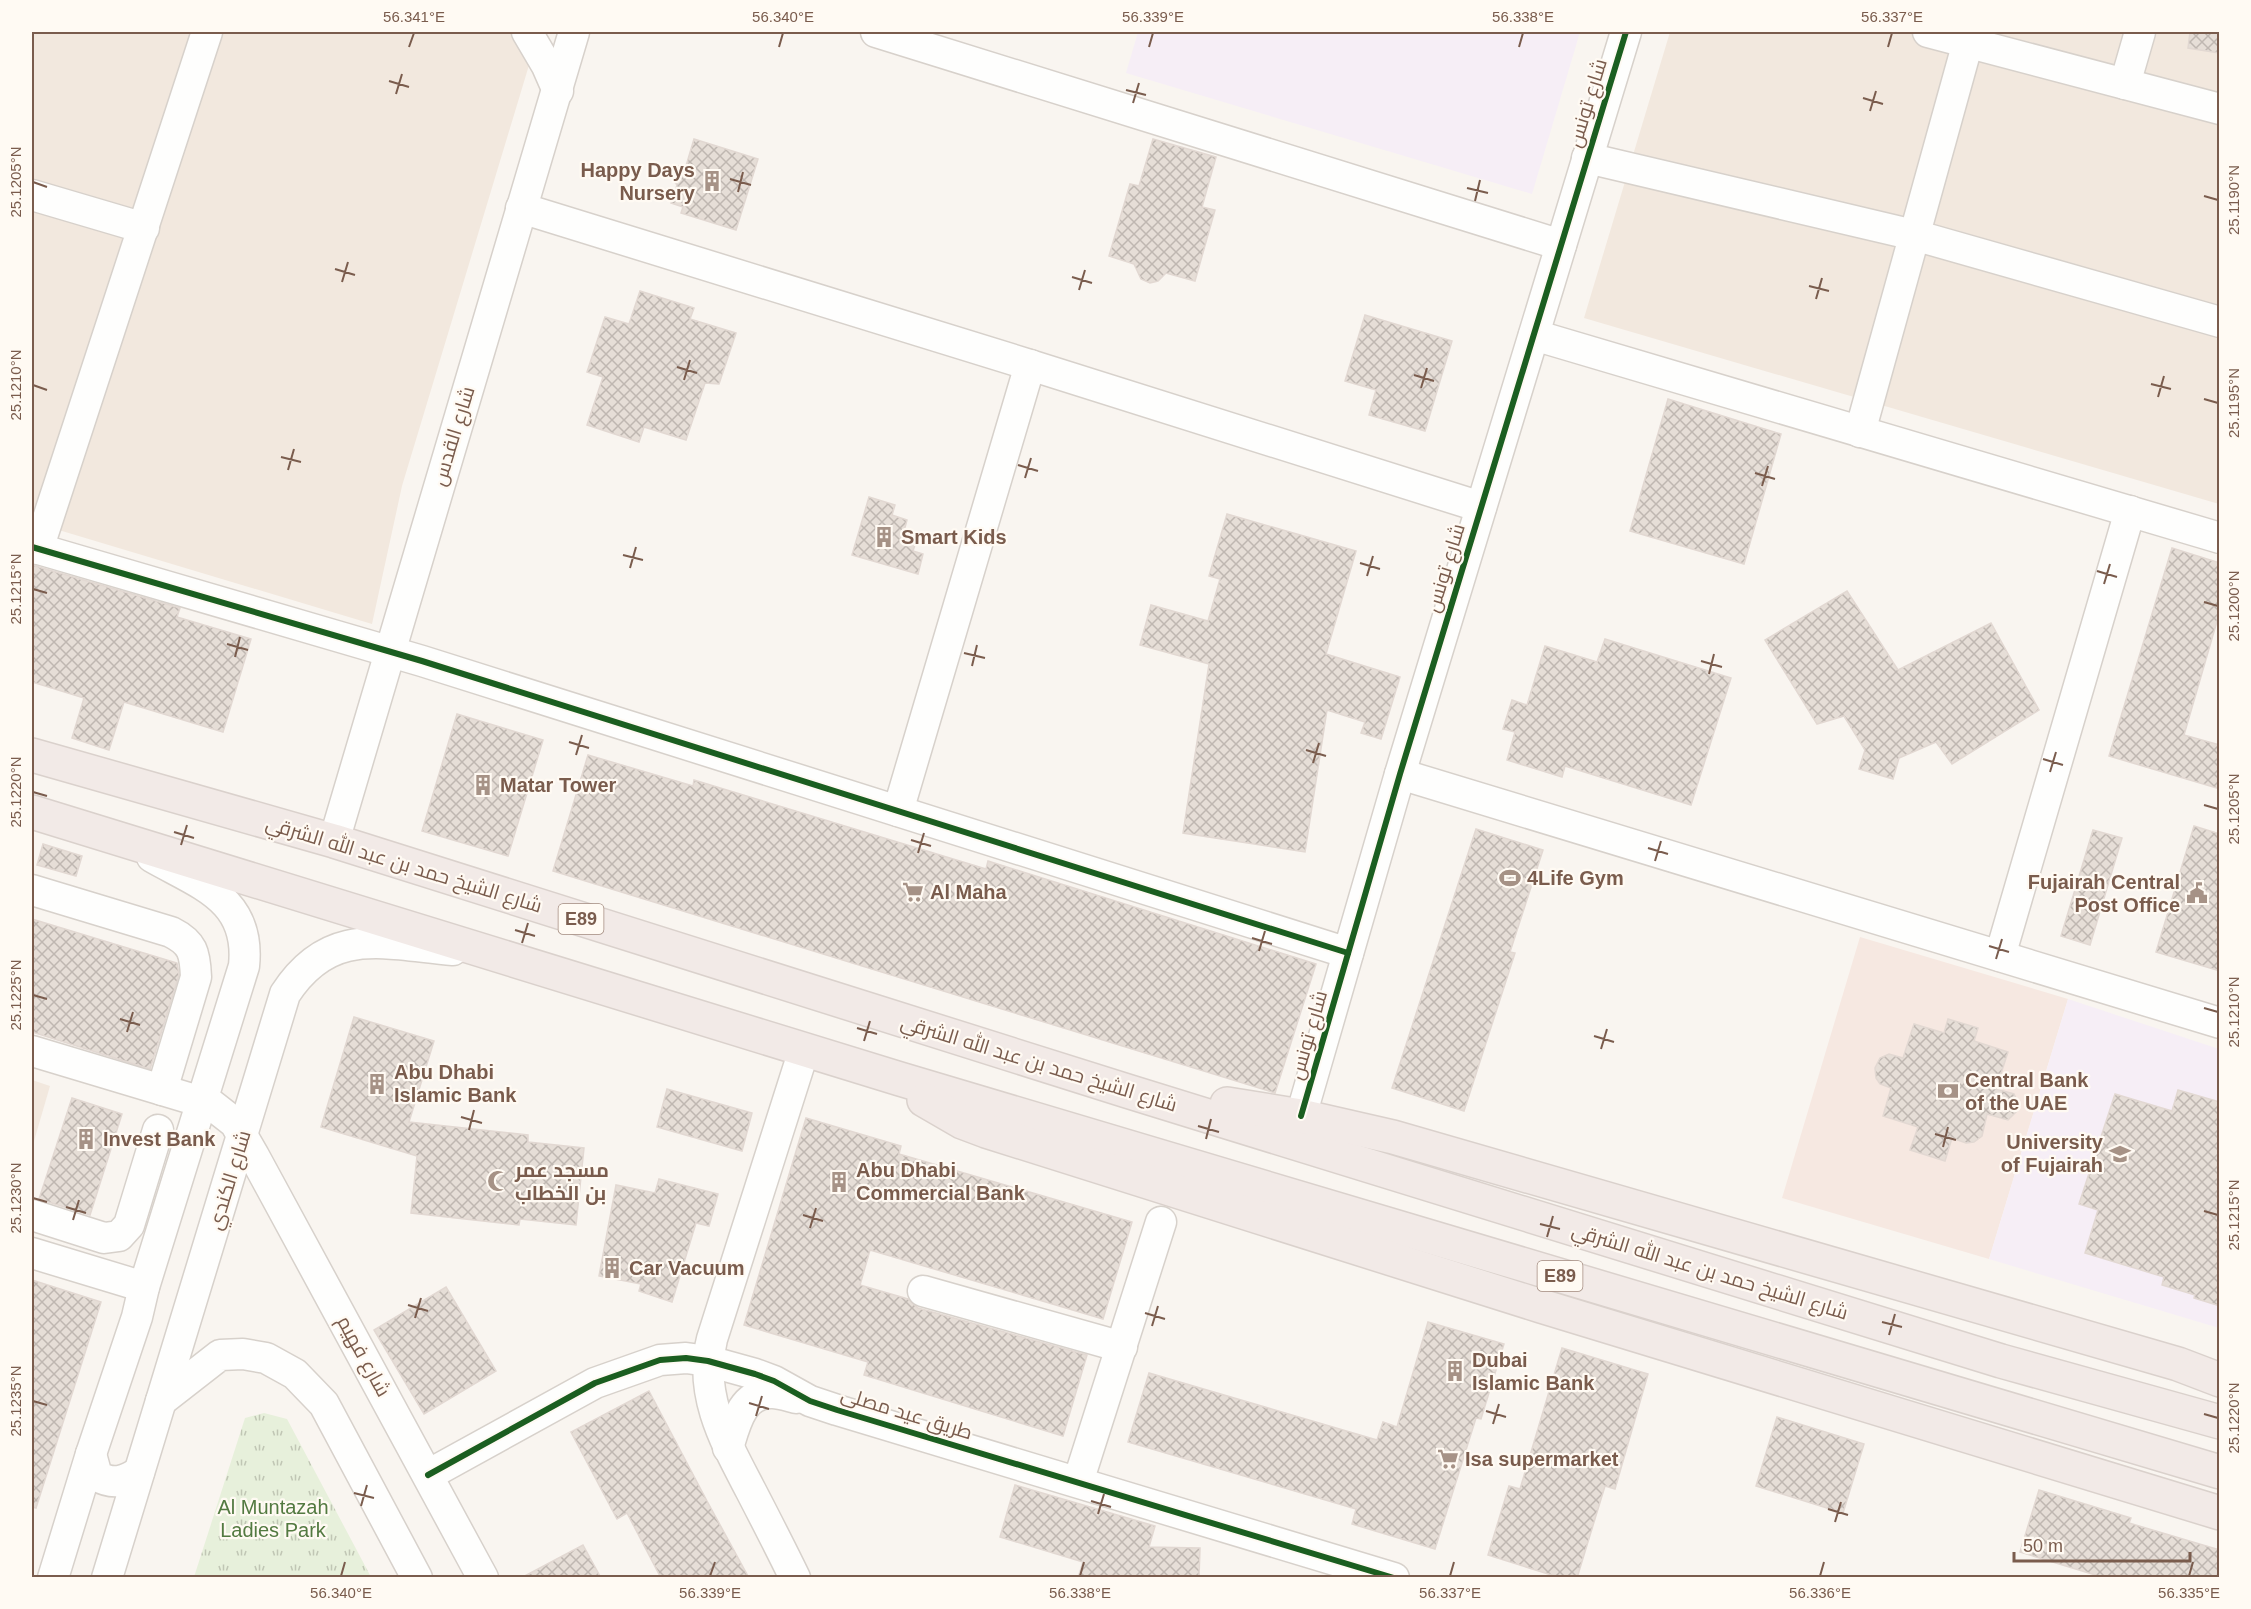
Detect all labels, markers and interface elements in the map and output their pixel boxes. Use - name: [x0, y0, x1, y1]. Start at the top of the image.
- text: 56.341°E: [383, 8, 445, 25]
- text: 56.340°E: [752, 8, 814, 25]
- text: 56.339°E: [1122, 8, 1184, 25]
- text: 56.338°E: [1492, 8, 1554, 25]
- text: 56.337°E: [1861, 8, 1923, 25]
- street label: شارع تونس: [1563, 56, 1614, 151]
- text: 25.1205°N: [7, 146, 24, 218]
- place label: Happy Days Nursery: [581, 159, 696, 204]
- text: 25.1190°N: [2225, 165, 2242, 235]
- building icon: Happy Days Nursery: [700, 169, 724, 193]
- text: 25.1210°N: [7, 349, 24, 421]
- text: 25.1195°N: [2225, 368, 2242, 438]
- street label: شارع القدس: [427, 384, 481, 489]
- street label: شارع تونس: [1421, 521, 1472, 616]
- building icon: Smart Kids: [872, 525, 896, 549]
- place label: Smart Kids: [901, 526, 1007, 548]
- text: 25.1215°N: [7, 553, 24, 625]
- text: 25.1200°N: [2225, 570, 2242, 642]
- text: 25.1220°N: [7, 756, 24, 828]
- building icon: Matar Tower: [471, 773, 495, 797]
- text: 25.1205°N: [2225, 773, 2242, 845]
- place label: Matar Tower: [500, 774, 617, 796]
- street label: شارع الشيخ حمد بن عبد الله الشرقي: [262, 810, 545, 921]
- sports icon: 4Life Gym: [1498, 866, 1522, 890]
- place label: 4Life Gym: [1527, 867, 1624, 889]
- place label: Fujairah Central Post Office: [2028, 871, 2180, 916]
- supermarket icon: Al Maha: [901, 880, 925, 904]
- place label: Al Maha: [930, 881, 1008, 903]
- public building icon: Fujairah Central Post Office: [2185, 881, 2209, 905]
- road number: E89: [558, 904, 604, 934]
- text: 25.1225°N: [7, 959, 24, 1031]
- text: 25.1210°N: [2225, 976, 2242, 1048]
- street label: شارع تونس: [1285, 988, 1334, 1083]
- street label: شارع الشيخ حمد بن عبد الله الشرقي: [897, 1009, 1180, 1120]
- place label: Abu Dhabi Islamic Bank: [394, 1061, 517, 1106]
- place label: Central Bank of the UAE: [1965, 1069, 2089, 1114]
- building icon: Abu Dhabi Islamic Bank: [365, 1072, 389, 1096]
- bank icon: Central Bank of the UAE: [1936, 1079, 1960, 1103]
- building icon: Invest Bank: [74, 1127, 98, 1151]
- place label: Invest Bank: [103, 1128, 216, 1150]
- street label: شارع الكندي: [203, 1128, 259, 1234]
- place label: University of Fujairah: [2001, 1131, 2104, 1176]
- school or university icon: University of Fujairah: [2108, 1142, 2132, 1166]
- place label: مسجد عمر بن الخطاب: [514, 1159, 609, 1205]
- place label: Abu Dhabi Commercial Bank: [856, 1159, 1026, 1204]
- text: 25.1230°N: [7, 1162, 24, 1234]
- mosque icon: مسجد عمر بن الخطاب: [486, 1169, 510, 1193]
- building icon: Abu Dhabi Commercial Bank: [827, 1170, 851, 1194]
- text: 25.1215°N: [2225, 1179, 2242, 1251]
- street label: شارع الشيخ حمد بن عبد الله الشرقي: [1568, 1217, 1851, 1328]
- building icon: Car Vacuum: [600, 1256, 624, 1280]
- place label: Car Vacuum: [629, 1257, 745, 1279]
- road number: E89: [1538, 1261, 1582, 1291]
- street label: شارع فهيم: [330, 1312, 395, 1402]
- place label: Dubai Islamic Bank: [1472, 1349, 1595, 1394]
- building icon: Dubai Islamic Bank: [1443, 1359, 1467, 1383]
- text: 25.1235°N: [7, 1365, 24, 1437]
- text: 25.1220°N: [2225, 1382, 2242, 1454]
- street label: طريق عيد مصلى: [838, 1383, 975, 1445]
- supermarket icon: Isa supermarket: [1436, 1447, 1460, 1471]
- place label: Isa supermarket: [1465, 1448, 1619, 1470]
- park label: Al Muntazah Ladies Park: [217, 1496, 329, 1541]
- scale bar: [2014, 1525, 2190, 1563]
- text: 50 m: [2023, 1536, 2063, 1556]
- text: 56.340°E: [310, 1584, 372, 1601]
- text: 56.339°E: [679, 1584, 741, 1601]
- text: 56.338°E: [1049, 1584, 1111, 1601]
- text: 56.337°E: [1419, 1584, 1481, 1601]
- text: 56.336°E: [1789, 1584, 1851, 1601]
- text: 56.335°E: [2158, 1584, 2220, 1601]

